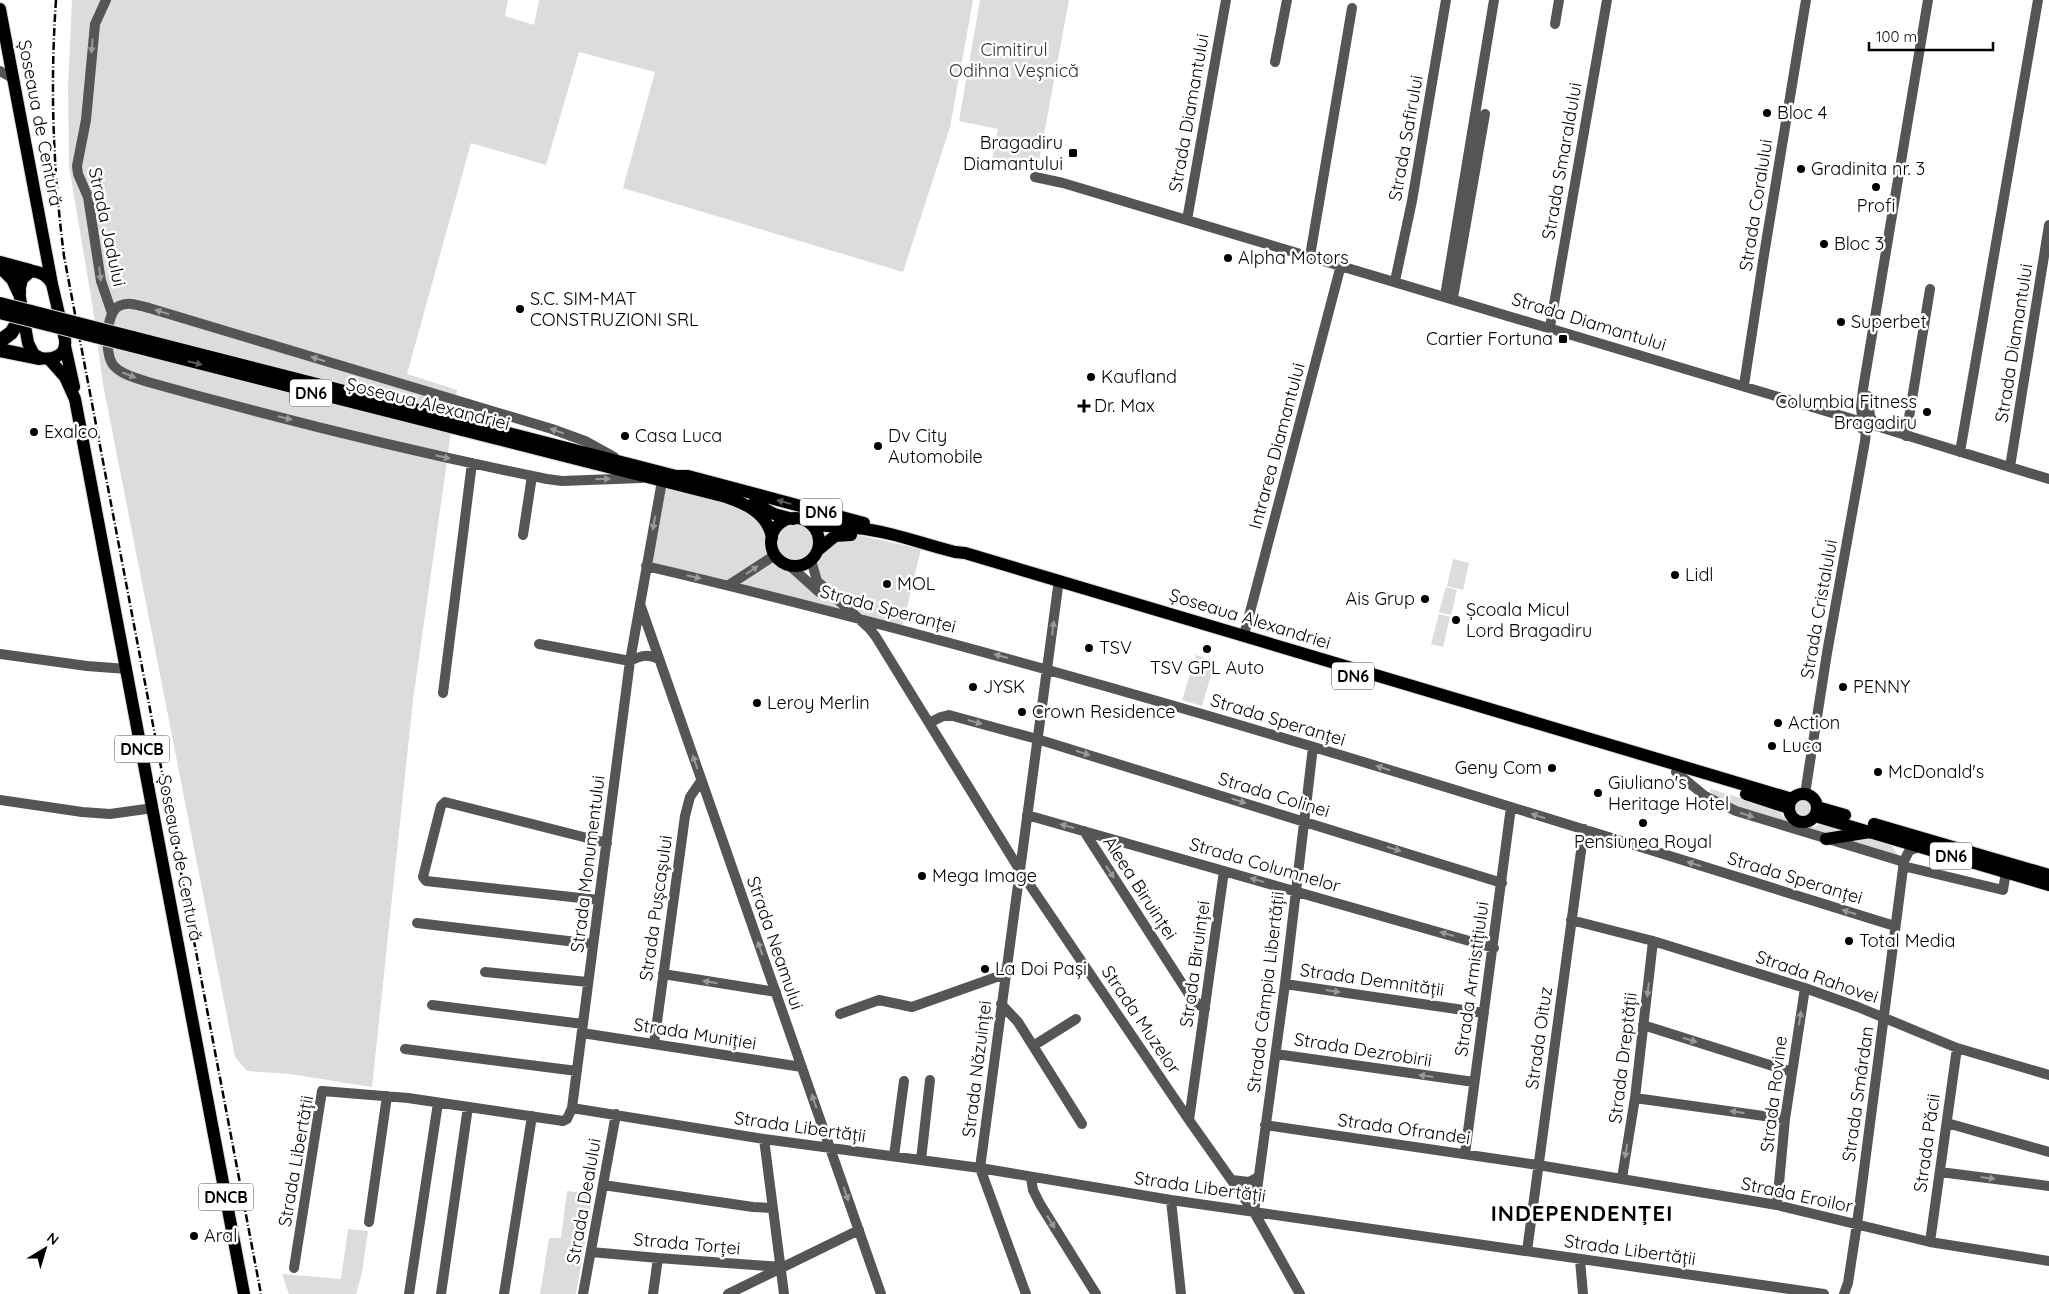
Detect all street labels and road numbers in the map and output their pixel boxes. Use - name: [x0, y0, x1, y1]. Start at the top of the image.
- street label: Strada Diamantului: [1163, 32, 1214, 194]
- street label: Șoseaua de Centură: [13, 38, 68, 208]
- street label: Strada Safirului: [1383, 73, 1428, 203]
- street label: Strada Smaraldului: [1536, 81, 1587, 241]
- street label: Strada Coralului: [1734, 137, 1777, 273]
- street label: Strada Jadului: [84, 165, 131, 289]
- street label: Strada Diamantului: [1990, 262, 2037, 424]
- street label: Strada Diamantului: [1509, 287, 1669, 356]
- street label: Intrarea Diamantului: [1243, 360, 1310, 532]
- street label: Șoseaua Alexandriei: [344, 372, 512, 435]
- road number: DN6: [290, 379, 332, 406]
- road number: DN6: [800, 498, 842, 526]
- street label: Strada Cristalului: [1795, 537, 1842, 680]
- street label: Strada Speranței: [818, 579, 959, 638]
- street label: Șoseaua Alexandriei: [1167, 583, 1334, 654]
- road number: DN6: [1332, 662, 1374, 689]
- street label: Strada Speranței: [1208, 688, 1348, 751]
- road number: DNCB: [114, 736, 170, 762]
- street label: Strada Colinei: [1215, 767, 1333, 822]
- street label: Șoseaua de Centură: [153, 773, 208, 943]
- street label: Strada Monumentului: [565, 774, 610, 954]
- street label: Aleea Biruinței: [1098, 832, 1182, 944]
- street label: Strada Columnelor: [1187, 832, 1343, 897]
- street label: Strada Pușcașului: [634, 834, 677, 982]
- road number: DN6: [1930, 842, 1972, 869]
- street label: Strada Speranței: [1725, 846, 1865, 909]
- street label: Strada Neamului: [742, 873, 809, 1013]
- street label: Strada Câmpia Libertății: [1242, 890, 1289, 1094]
- street label: Strada Biruinței: [1174, 899, 1215, 1029]
- street label: Strada Armistițiului: [1449, 900, 1494, 1058]
- street label: Strada Rahovei: [1753, 945, 1881, 1008]
- street label: Strada Demnității: [1299, 958, 1446, 1001]
- street label: Strada Muzelor: [1097, 961, 1186, 1078]
- street label: Strada Oituz: [1520, 985, 1557, 1091]
- street label: Strada Dreptății: [1603, 991, 1642, 1125]
- street label: Strada Năzuinței: [957, 999, 996, 1139]
- street label: Strada Muniției: [632, 1012, 758, 1055]
- street label: Strada Smârdan: [1837, 1025, 1878, 1163]
- street label: Strada Dezrobirii: [1293, 1027, 1434, 1072]
- street label: Strada Rovine: [1755, 1034, 1792, 1154]
- street label: Strada Păcii: [1908, 1092, 1945, 1194]
- street label: Strada Libertății: [273, 1094, 318, 1228]
- street label: Strada Libertății: [733, 1106, 867, 1147]
- street label: Strada Ofrandei: [1336, 1108, 1472, 1149]
- street label: Strada Dealului: [561, 1136, 606, 1266]
- street label: Strada Libertății: [1133, 1166, 1267, 1207]
- street label: Strada Eroilor: [1739, 1171, 1855, 1218]
- road number: DNCB: [198, 1184, 254, 1210]
- street label: Strada Torței: [633, 1227, 741, 1260]
- street label: Strada Libertății: [1563, 1229, 1697, 1270]

